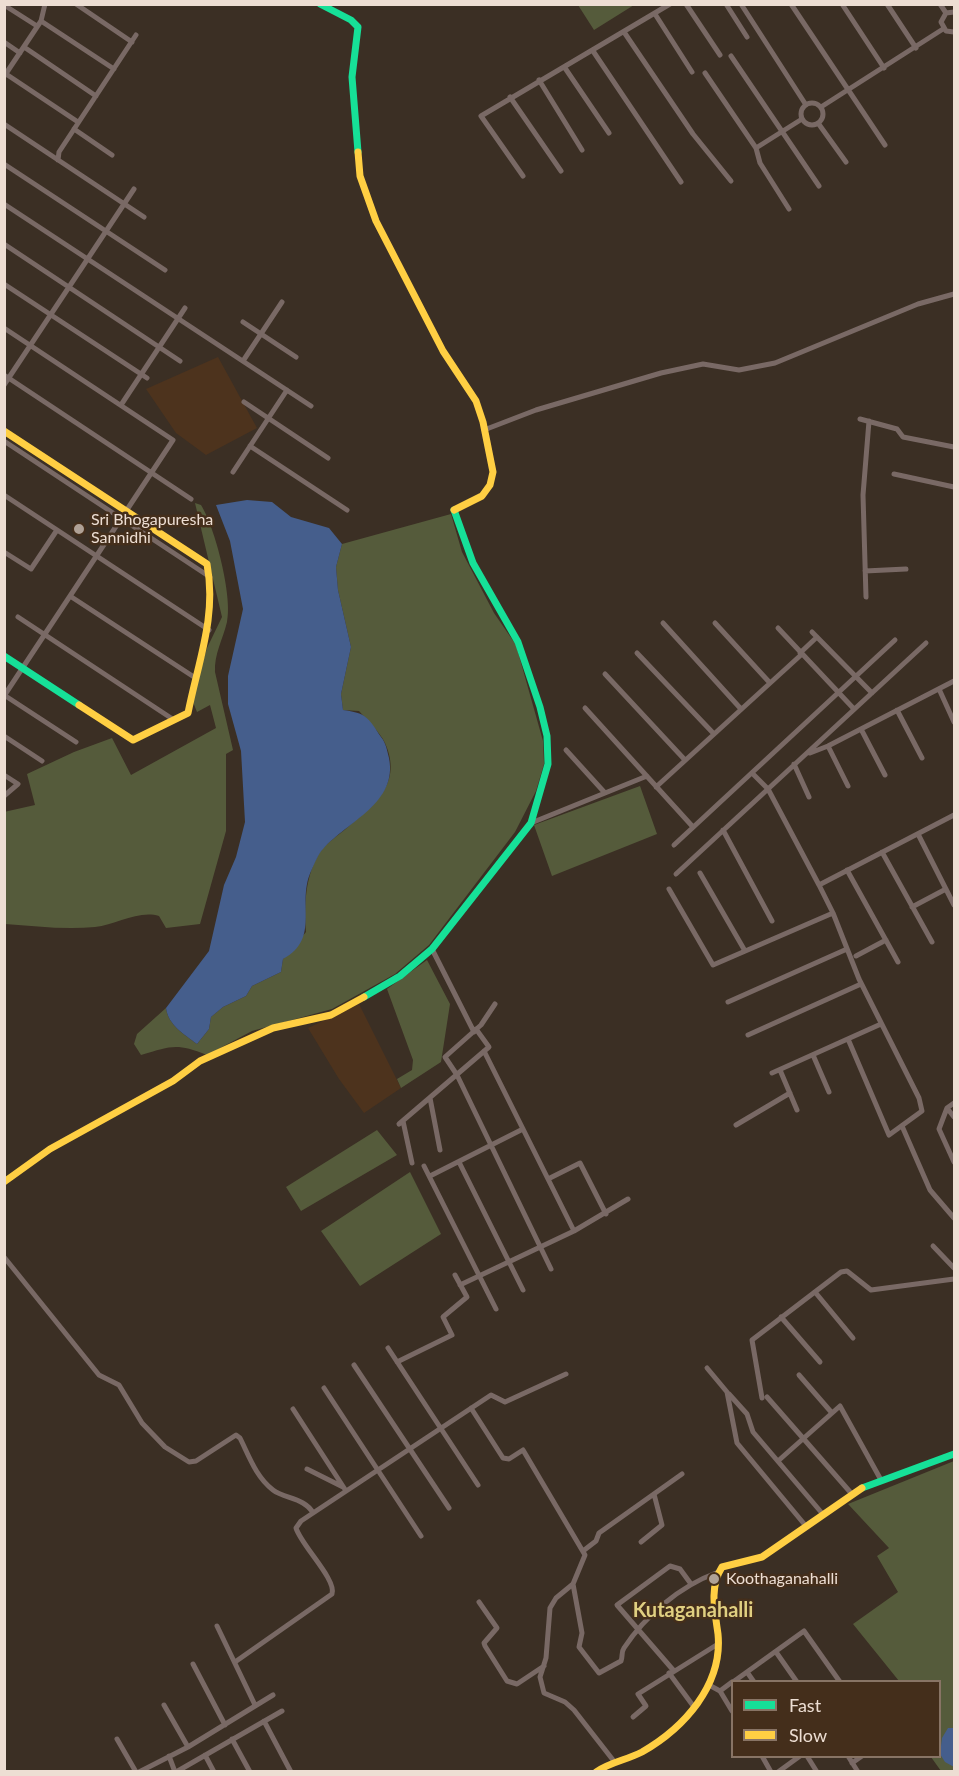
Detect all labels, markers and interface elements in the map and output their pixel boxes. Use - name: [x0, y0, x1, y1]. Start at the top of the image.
- place label: Sri Bhogapuresha Sannidhi: [91, 510, 213, 548]
- marker: Sri Bhogapuresha Sannidhi: [72, 522, 86, 536]
- place label: Koothaganahalli: [726, 1569, 838, 1589]
- marker: Koothaganahalli: [707, 1572, 721, 1586]
- district label: Kutaganahalli: [633, 1599, 753, 1623]
- legend: [731, 1680, 941, 1758]
- text: Fast: [789, 1694, 821, 1716]
- text: Slow: [789, 1724, 827, 1746]

